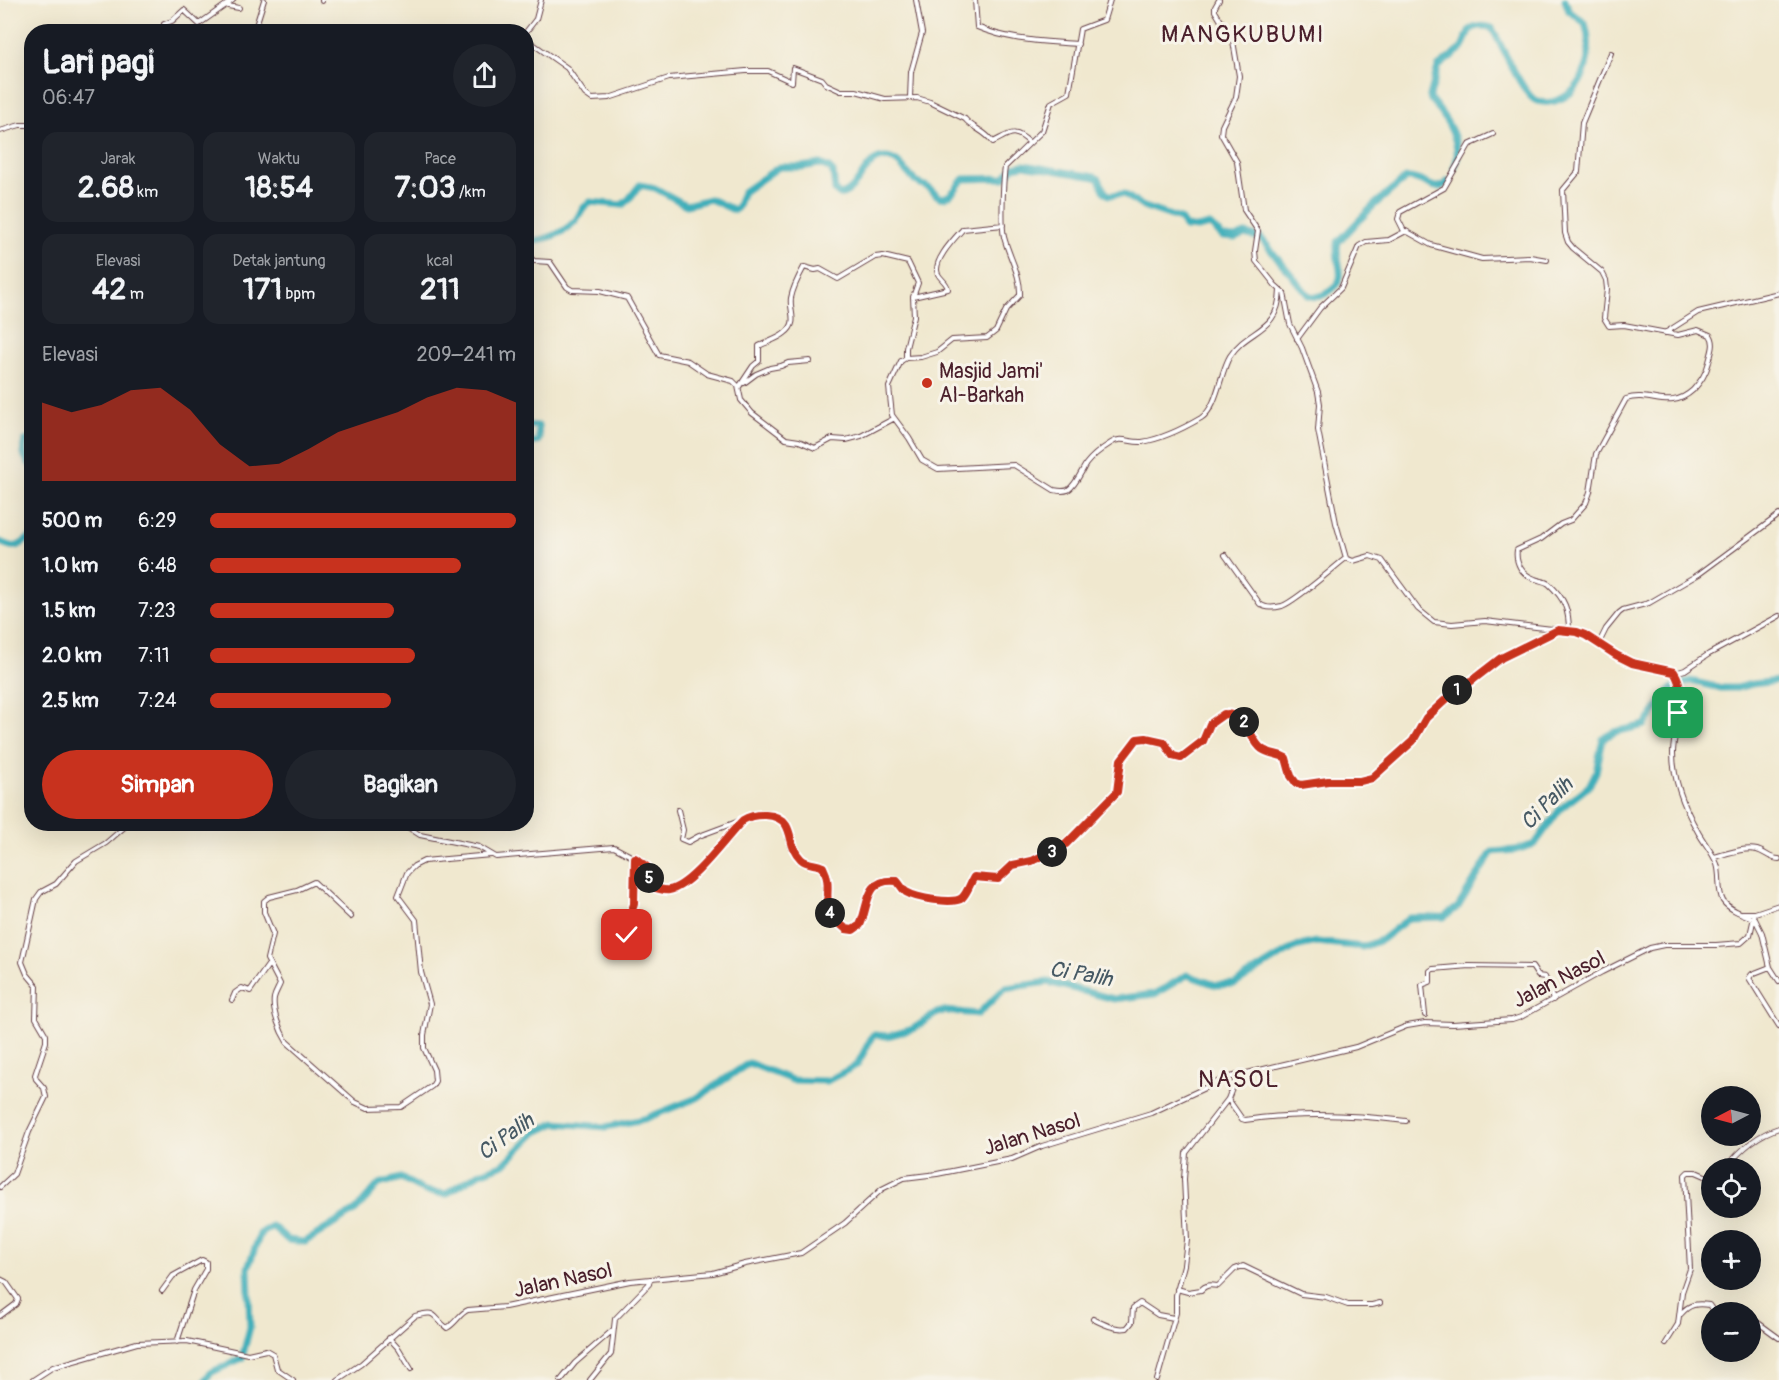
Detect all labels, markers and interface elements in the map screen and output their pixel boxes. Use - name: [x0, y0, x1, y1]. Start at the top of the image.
- district label: MANGKUBUMI: [1161, 20, 1325, 49]
- text: Lari pagi: [42, 42, 154, 83]
- button: share: [453, 44, 516, 107]
- text: 06:47: [42, 85, 95, 110]
- text: Jarak: [101, 149, 135, 169]
- text: Waktu: [258, 149, 300, 169]
- text: Pace: [424, 149, 456, 169]
- text: 2.68: [78, 169, 134, 206]
- text: 18:54: [245, 169, 313, 206]
- text: 7:03: [394, 169, 456, 206]
- text: km: [134, 182, 158, 202]
- text: /km: [456, 182, 486, 202]
- text: Elevasi: [96, 251, 140, 271]
- text: Detak jantung: [232, 251, 326, 271]
- text: kcal: [427, 251, 453, 271]
- text: 42: [92, 271, 126, 308]
- text: 171: [243, 271, 282, 308]
- text: 211: [420, 271, 460, 308]
- text: m: [126, 284, 144, 304]
- text: bpm: [282, 284, 315, 304]
- text: Elevasi: [42, 342, 98, 367]
- text: 209–241 m: [416, 342, 516, 367]
- place label: Masjid Jami' Al-Barkah: [939, 358, 1043, 409]
- marker: Masjid Jami' Al-Barkah: [920, 376, 934, 390]
- text: 500 m: [42, 508, 102, 533]
- text: 6:29: [138, 508, 176, 533]
- text: 1.0 km: [42, 553, 98, 578]
- text: 6:48: [138, 553, 177, 578]
- text: 1.5 km: [42, 598, 95, 623]
- text: 7:23: [138, 598, 176, 623]
- text: 2.0 km: [42, 643, 102, 668]
- text: 7:11: [138, 643, 170, 668]
- pin: 1: [1442, 675, 1472, 705]
- text: 1: [1454, 680, 1460, 700]
- pin: [1652, 687, 1703, 738]
- text: 2.5 km: [42, 688, 99, 713]
- text: 7:24: [138, 688, 177, 713]
- icon: arrive: [1661, 696, 1694, 729]
- pin: 2: [1229, 707, 1259, 737]
- text: 2: [1240, 712, 1248, 732]
- button: Simpan: [42, 750, 273, 819]
- button: Bagikan: [285, 750, 516, 819]
- water label: Ci Palih: [1514, 770, 1580, 836]
- pin: 3: [1037, 837, 1067, 867]
- text: 3: [1048, 842, 1056, 862]
- pin: 5: [634, 863, 664, 893]
- text: 5: [645, 868, 653, 888]
- pin: 4: [815, 898, 845, 928]
- text: 4: [825, 903, 835, 923]
- pin: [601, 909, 652, 960]
- icon: check: [610, 918, 643, 951]
- street label: Jalan Nasol: [1509, 945, 1610, 1014]
- water label: Ci Palih: [1047, 955, 1116, 994]
- district label: NASOL: [1198, 1065, 1280, 1094]
- north arrow: [1701, 1086, 1761, 1146]
- map controls: [1701, 1086, 1761, 1362]
- water label: Ci Palih: [472, 1106, 541, 1167]
- street label: Jalan Nasol: [980, 1107, 1084, 1162]
- button: locate: [1701, 1158, 1761, 1218]
- button: +: [1701, 1230, 1761, 1290]
- street label: Jalan Nasol: [511, 1257, 615, 1304]
- button: −: [1701, 1302, 1761, 1362]

